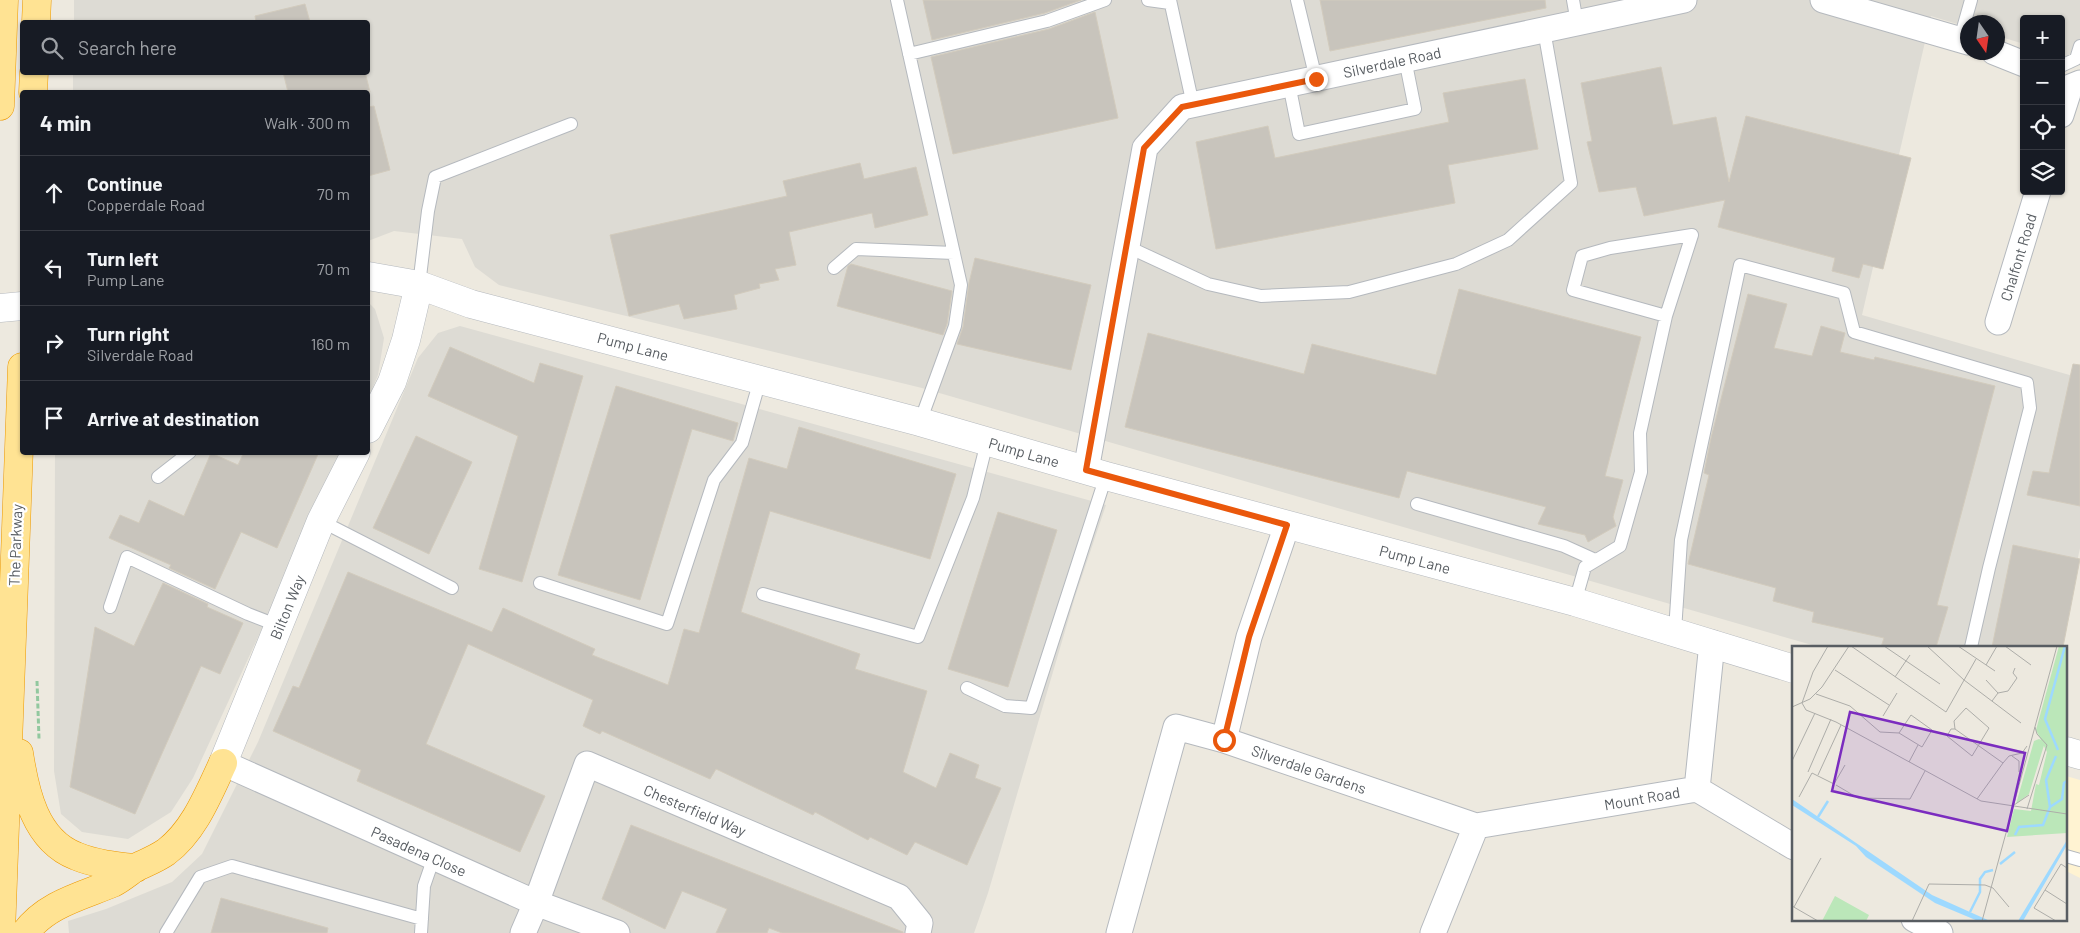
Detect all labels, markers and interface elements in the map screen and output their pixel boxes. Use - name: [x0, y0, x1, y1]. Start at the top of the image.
- north arrow: [1960, 15, 2005, 60]
- map controls: [2020, 15, 2065, 195]
- button: +: [2020, 15, 2065, 60]
- search box: [20, 20, 370, 75]
- icon: search: [38, 34, 66, 62]
- text: Search here: [78, 36, 177, 59]
- street label: Silverdale Road: [1341, 43, 1443, 81]
- button: −: [2020, 60, 2065, 105]
- route end: [1305, 68, 1328, 91]
- button: locate: [2020, 105, 2065, 150]
- text: 4 min: [40, 110, 91, 135]
- text: Walk · 300 m: [264, 113, 350, 132]
- button: layers: [2020, 150, 2065, 195]
- text: Continue: [87, 172, 163, 195]
- icon: ahead: [40, 179, 68, 207]
- text: 70 m: [317, 184, 350, 203]
- text: Copperdale Road: [87, 195, 205, 214]
- street label: Chalfont Road: [1996, 211, 2040, 303]
- text: Turn left: [87, 247, 158, 270]
- icon: left: [40, 254, 68, 282]
- text: 70 m: [317, 259, 350, 278]
- text: Pump Lane: [87, 270, 165, 289]
- text: Turn right: [87, 322, 169, 345]
- street label: Pump Lane: [596, 328, 670, 364]
- icon: right: [40, 329, 68, 357]
- text: 160 m: [311, 334, 350, 353]
- text: Silverdale Road: [87, 345, 193, 364]
- icon: arrive: [40, 404, 68, 432]
- text: Arrive at destination: [87, 407, 259, 430]
- street label: Pump Lane: [987, 433, 1061, 471]
- street label: The Parkway: [5, 504, 25, 586]
- street label: Pump Lane: [1378, 541, 1452, 577]
- street label: Bilton Way: [266, 572, 308, 642]
- inset map: [1792, 646, 2068, 920]
- route start: [1213, 729, 1236, 752]
- street label: Silverdale Gardens: [1249, 741, 1369, 797]
- street label: Chesterfield Way: [641, 780, 749, 840]
- street label: Mount Road: [1603, 782, 1681, 814]
- street label: Pasadena Close: [369, 822, 469, 880]

